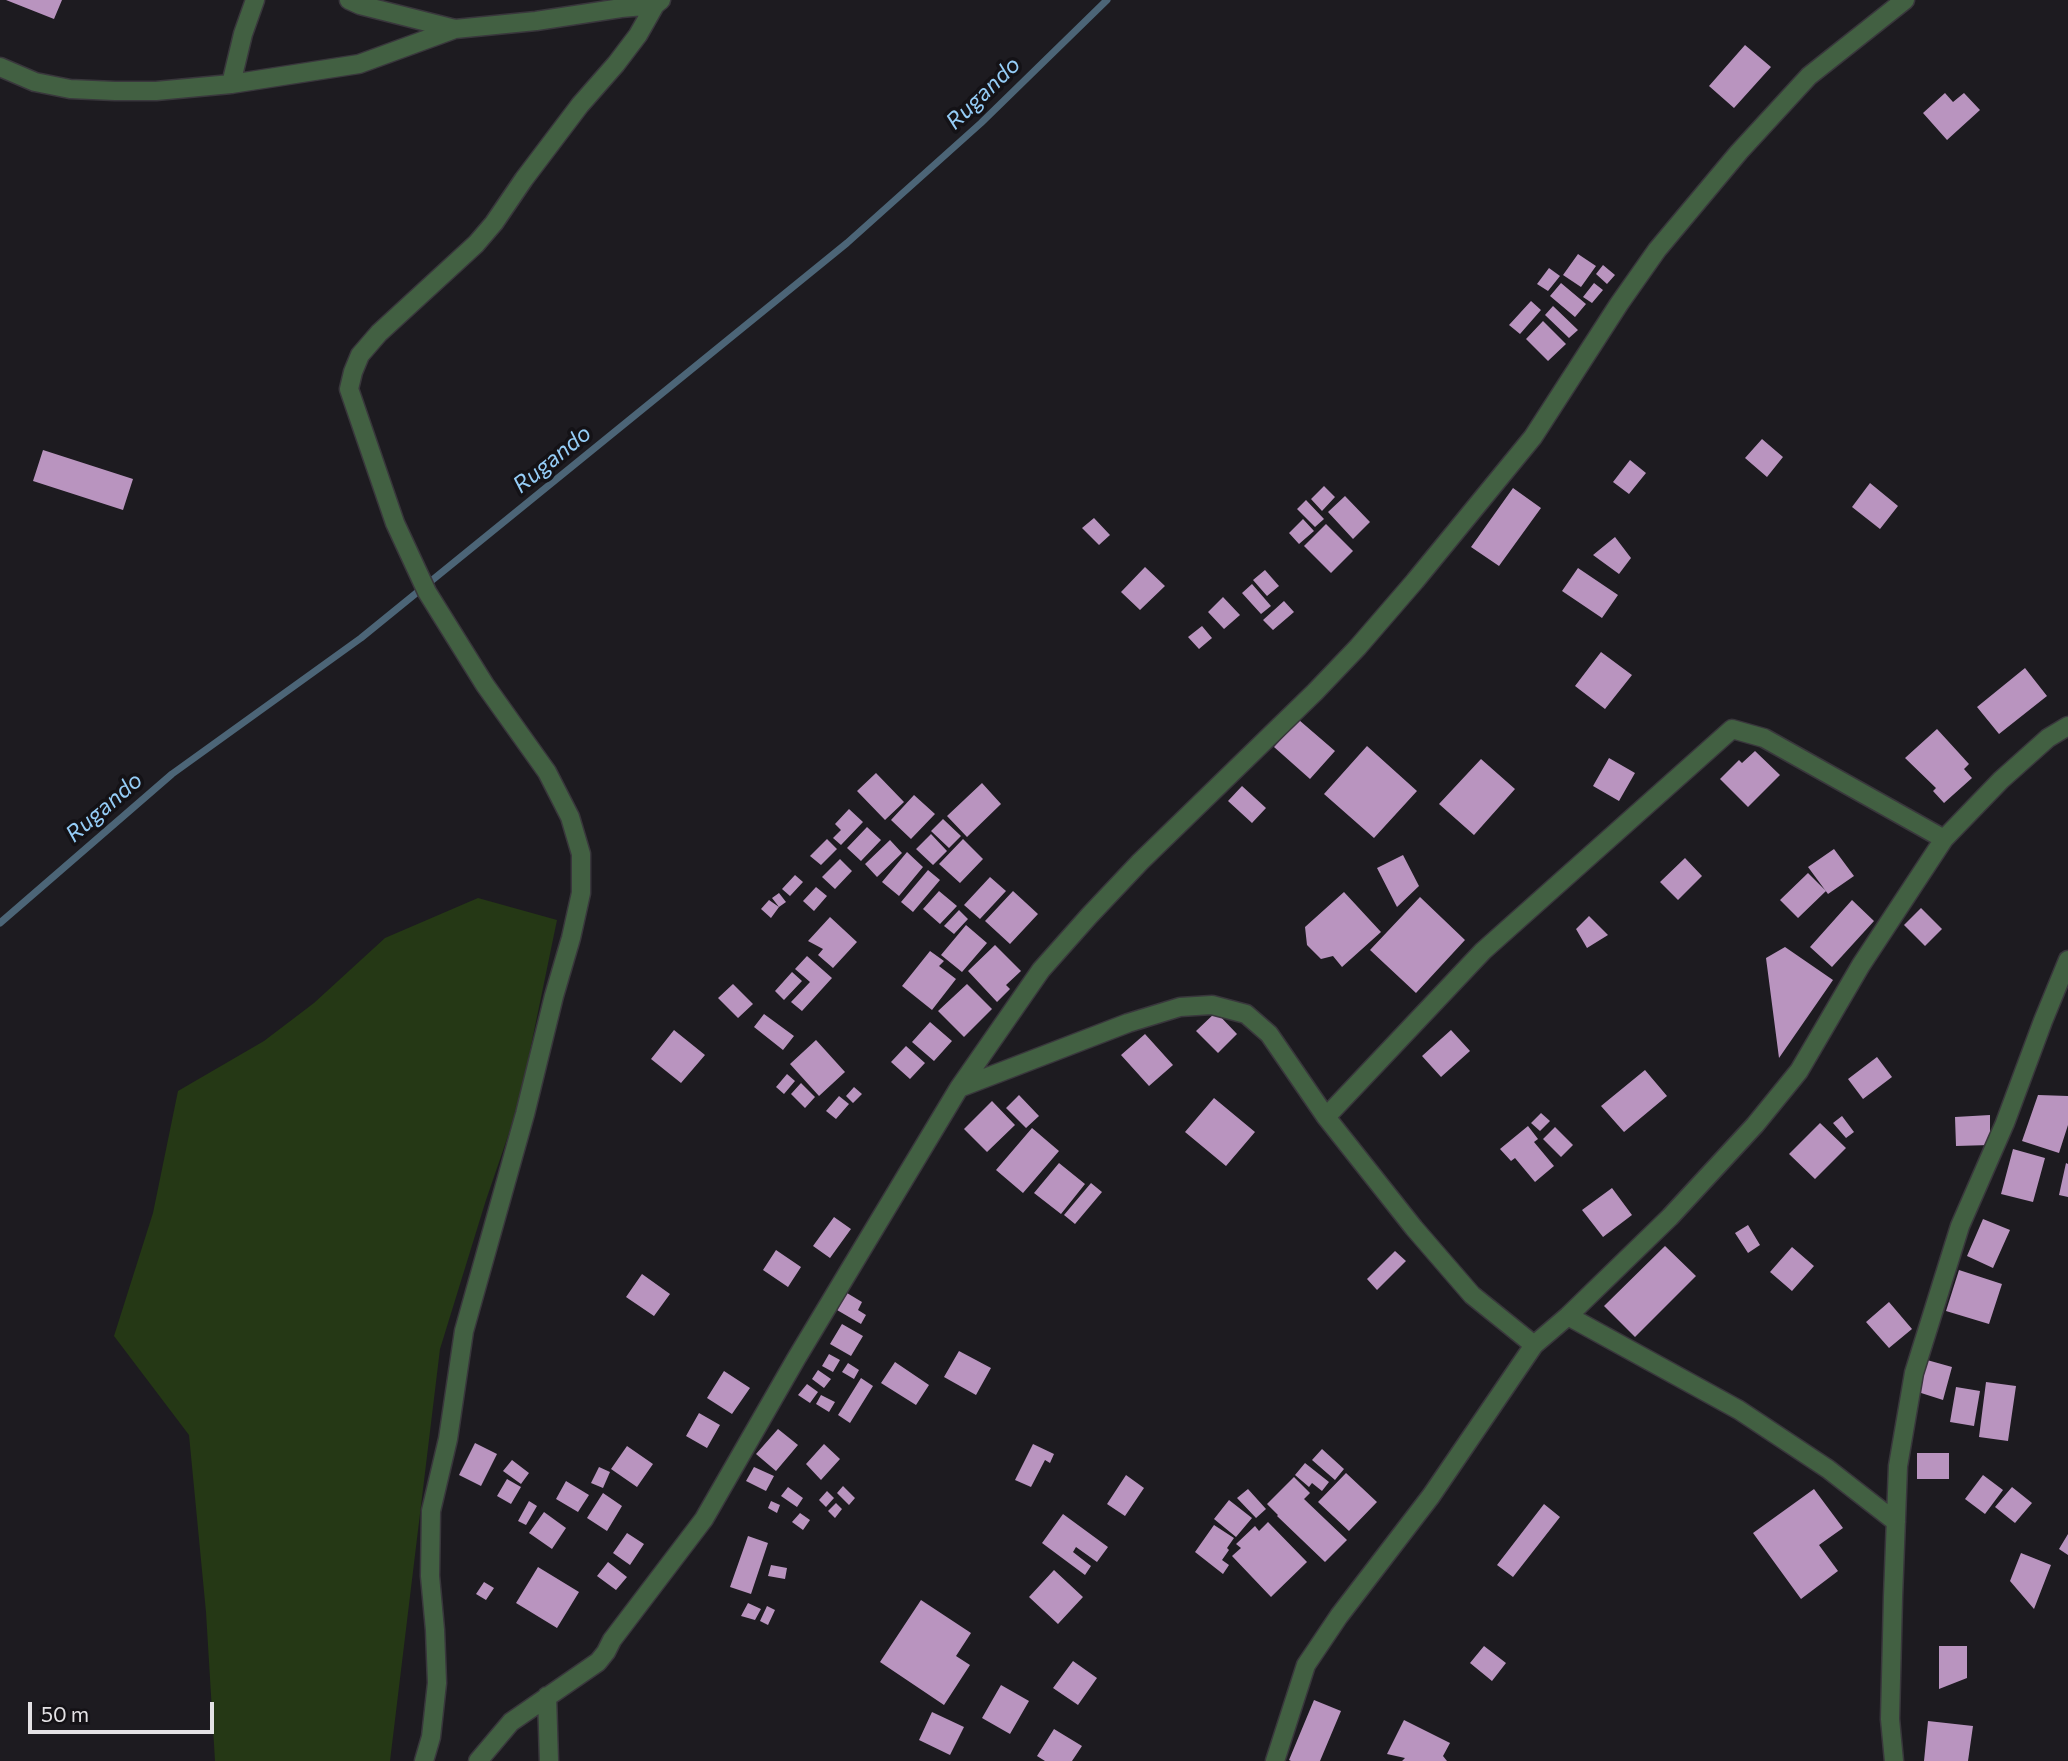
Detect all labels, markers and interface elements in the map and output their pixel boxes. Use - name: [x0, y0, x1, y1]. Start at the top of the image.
- water label: Rugando: [940, 51, 1026, 135]
- water label: Rugando: [507, 419, 597, 499]
- water label: Rugando: [60, 766, 148, 848]
- scale bar: [32, 1688, 217, 1732]
- text: 50 m: [41, 1701, 89, 1726]

